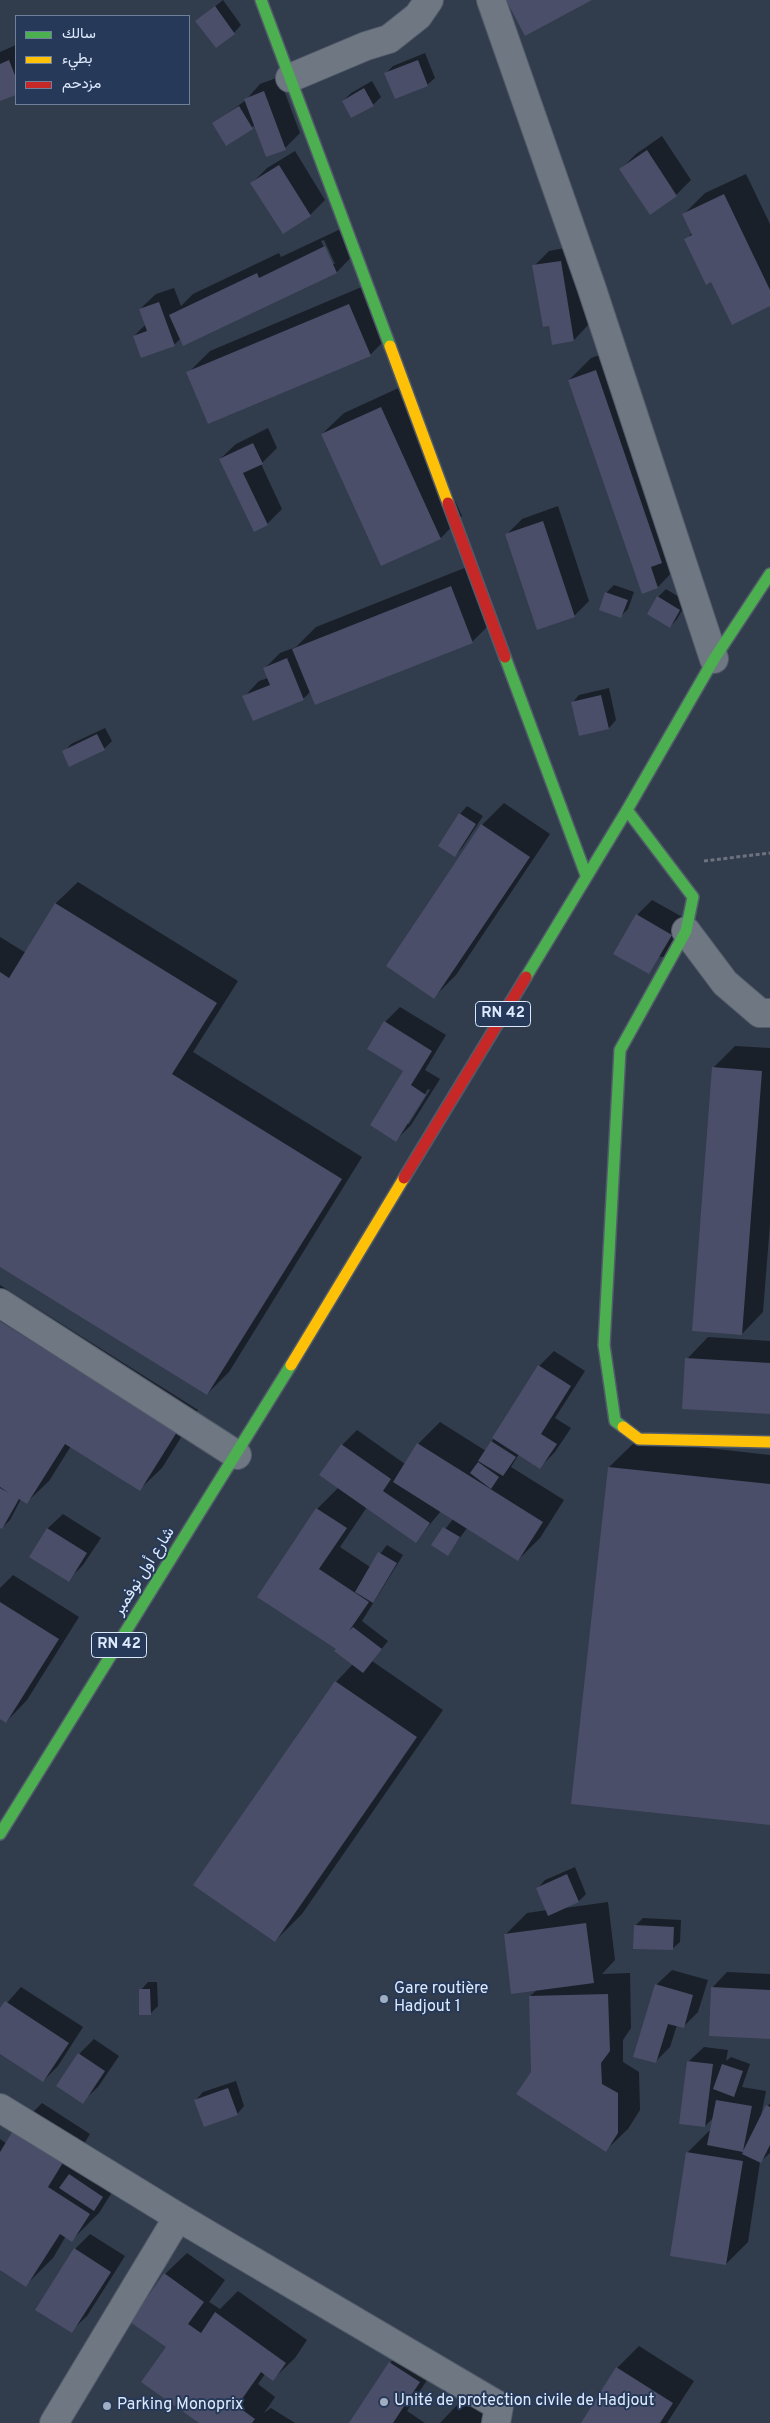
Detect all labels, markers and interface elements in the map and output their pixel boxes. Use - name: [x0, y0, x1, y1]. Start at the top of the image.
- legend: [15, 15, 190, 105]
- text: سالك: [62, 25, 96, 44]
- text: بطيء: [62, 50, 92, 69]
- text: مزدحم: [62, 75, 101, 94]
- road number: RN 42: [476, 1002, 530, 1026]
- street label: شارع أول نوفمبر: [110, 1524, 180, 1620]
- road number: RN 42: [92, 1632, 146, 1658]
- place label: Gare routière Hadjout 1: [394, 1980, 488, 2018]
- marker: Gare routière Hadjout 1: [378, 1993, 390, 2005]
- place label: Unité de protection civile de Hadjout: [394, 2392, 654, 2412]
- place label: Parking Monoprix: [117, 2396, 243, 2416]
- marker: Unité de protection civile de Hadjout: [378, 2396, 390, 2408]
- marker: Parking Monoprix: [101, 2400, 113, 2412]

